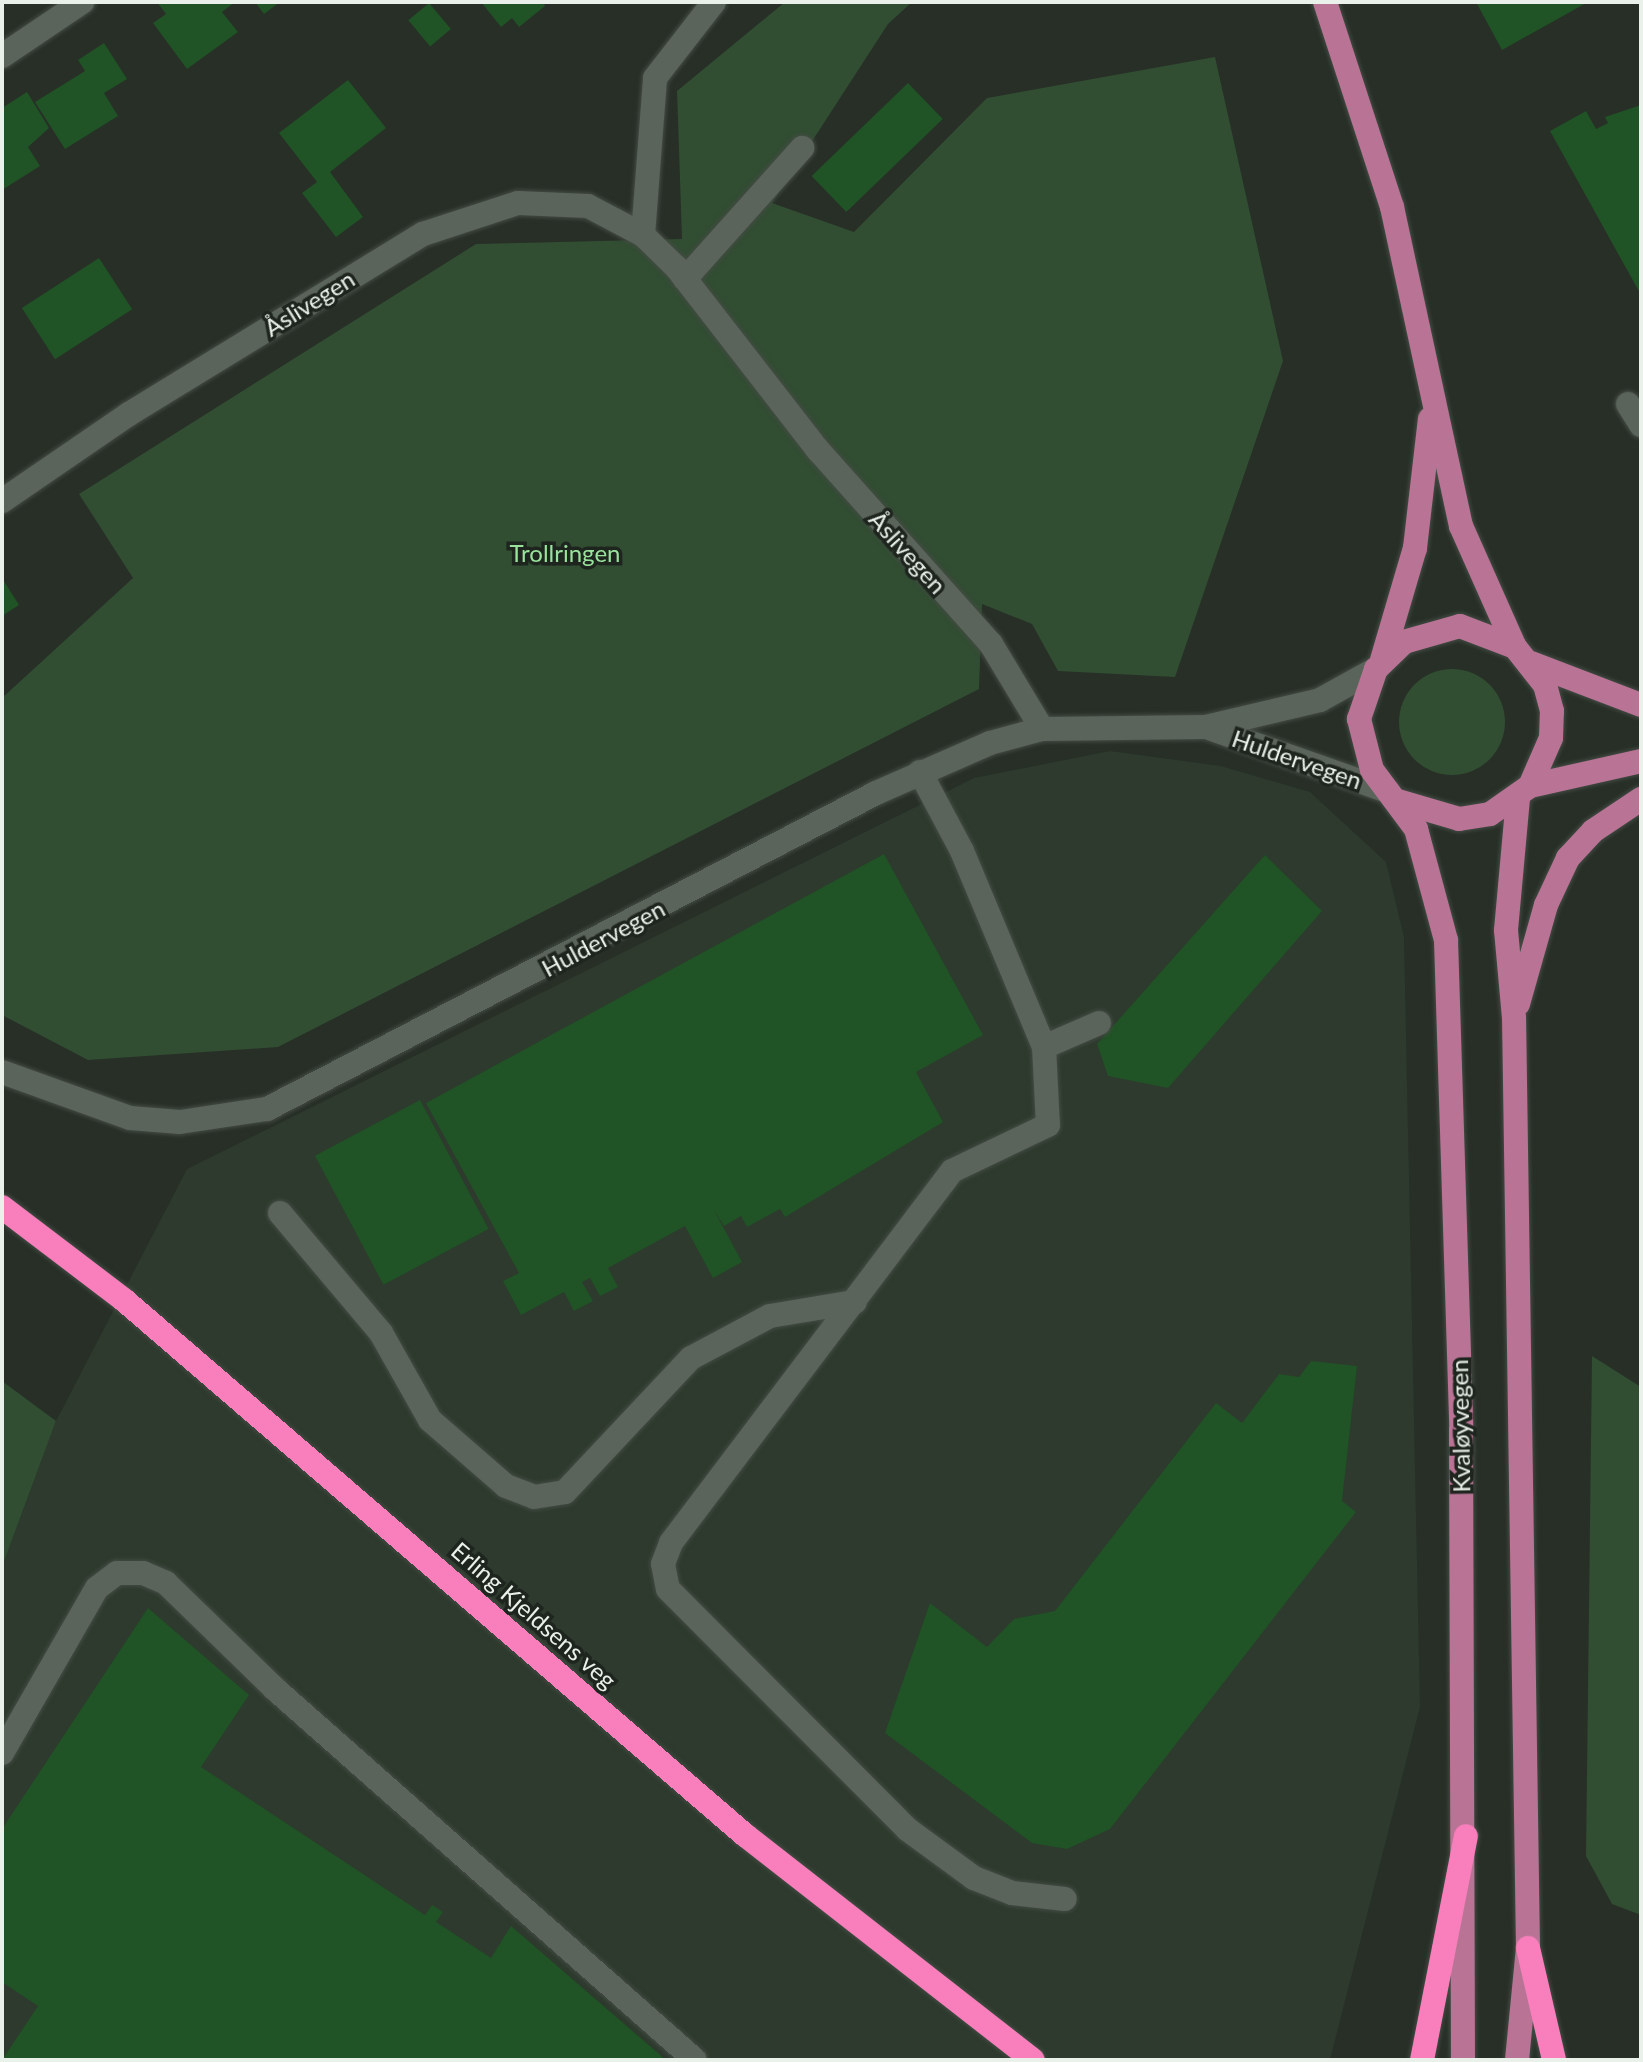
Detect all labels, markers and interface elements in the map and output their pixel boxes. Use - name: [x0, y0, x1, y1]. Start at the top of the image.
- street label: Åslivegen: [258, 264, 360, 342]
- street label: Åslivegen: [863, 505, 953, 599]
- park label: Trollringen: [510, 539, 620, 567]
- street label: Huldervegen: [1228, 723, 1366, 795]
- street label: Huldervegen: [537, 894, 669, 982]
- street label: Kvaløyvegen: [1444, 1359, 1476, 1493]
- street label: Erling Kjeldsens veg: [446, 1535, 622, 1695]

